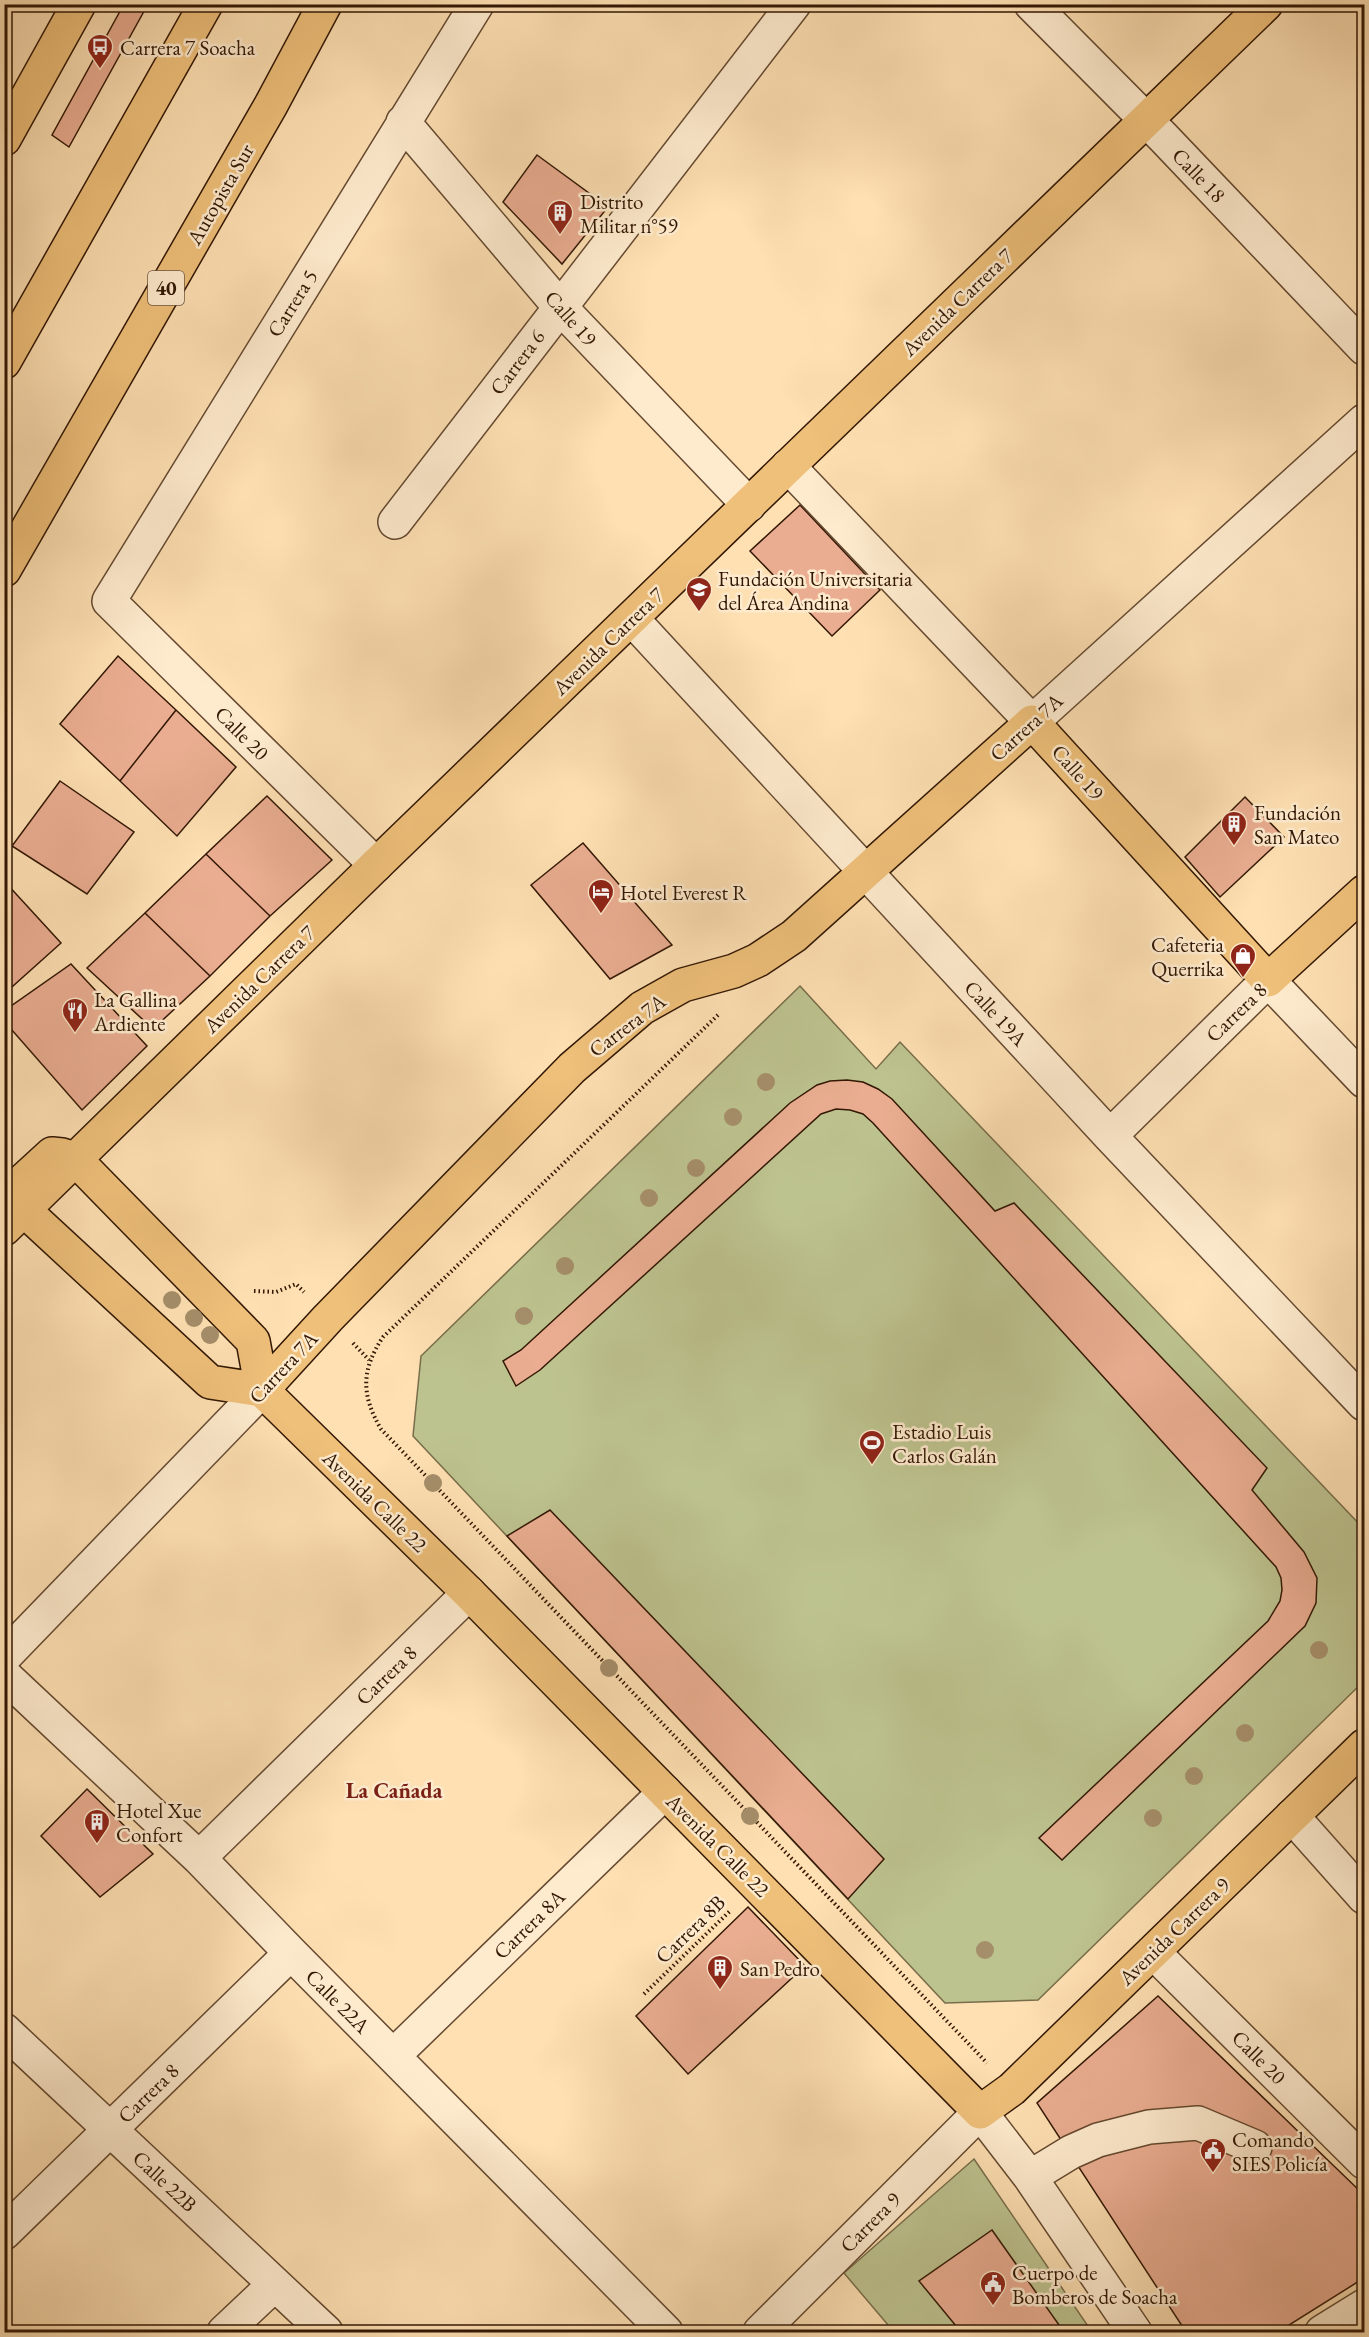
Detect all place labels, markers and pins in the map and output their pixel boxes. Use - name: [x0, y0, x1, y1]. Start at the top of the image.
- bus stop icon: Carrera 7 Soacha: [85, 32, 115, 70]
- place label: Carrera 7 Soacha: [120, 34, 256, 61]
- place label: Distrito Militar n°59: [580, 188, 678, 239]
- building icon: Distrito Militar n°59: [545, 198, 575, 236]
- place label: Fundación Universitaria del Área Andina: [718, 565, 913, 616]
- school or university icon: Fundación Universitaria del Área Andina: [684, 575, 714, 613]
- place label: Fundación San Mateo: [1254, 799, 1341, 850]
- building icon: Fundación San Mateo: [1219, 809, 1249, 847]
- hotel icon: Hotel Everest R: [586, 877, 616, 915]
- place label: Hotel Everest R: [620, 879, 748, 906]
- place label: Cafeteria Querrika: [1151, 931, 1225, 983]
- shop icon: Cafeteria Querrika: [1228, 941, 1258, 979]
- place label: La Gallina Ardiente: [93, 986, 178, 1037]
- restaurant icon: La Gallina Ardiente: [60, 996, 90, 1034]
- place label: Estadio Luis Carlos Galán: [892, 1418, 997, 1469]
- sports icon: Estadio Luis Carlos Galán: [857, 1428, 887, 1466]
- place label: Hotel Xue Confort: [116, 1797, 202, 1848]
- building icon: Hotel Xue Confort: [82, 1807, 112, 1845]
- building icon: San Pedro: [705, 1953, 735, 1991]
- place label: San Pedro: [740, 1955, 820, 1982]
- place label: Comando SIES Policía: [1232, 2126, 1328, 2177]
- public building icon: Comando SIES Policía: [1198, 2136, 1228, 2174]
- place label: Cuerpo de Bomberos de Soacha: [1012, 2259, 1178, 2310]
- public building icon: Cuerpo de Bomberos de Soacha: [978, 2269, 1008, 2307]

